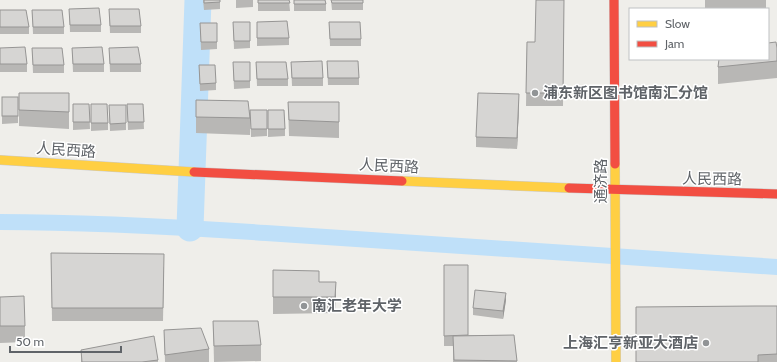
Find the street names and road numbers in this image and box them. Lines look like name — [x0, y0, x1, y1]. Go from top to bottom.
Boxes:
street label: 人民西路 — [35, 139, 97, 161]
street label: 人民西路 — [359, 155, 419, 177]
street label: 通济路 — [592, 158, 610, 204]
street label: 人民西路 — [682, 169, 742, 189]

